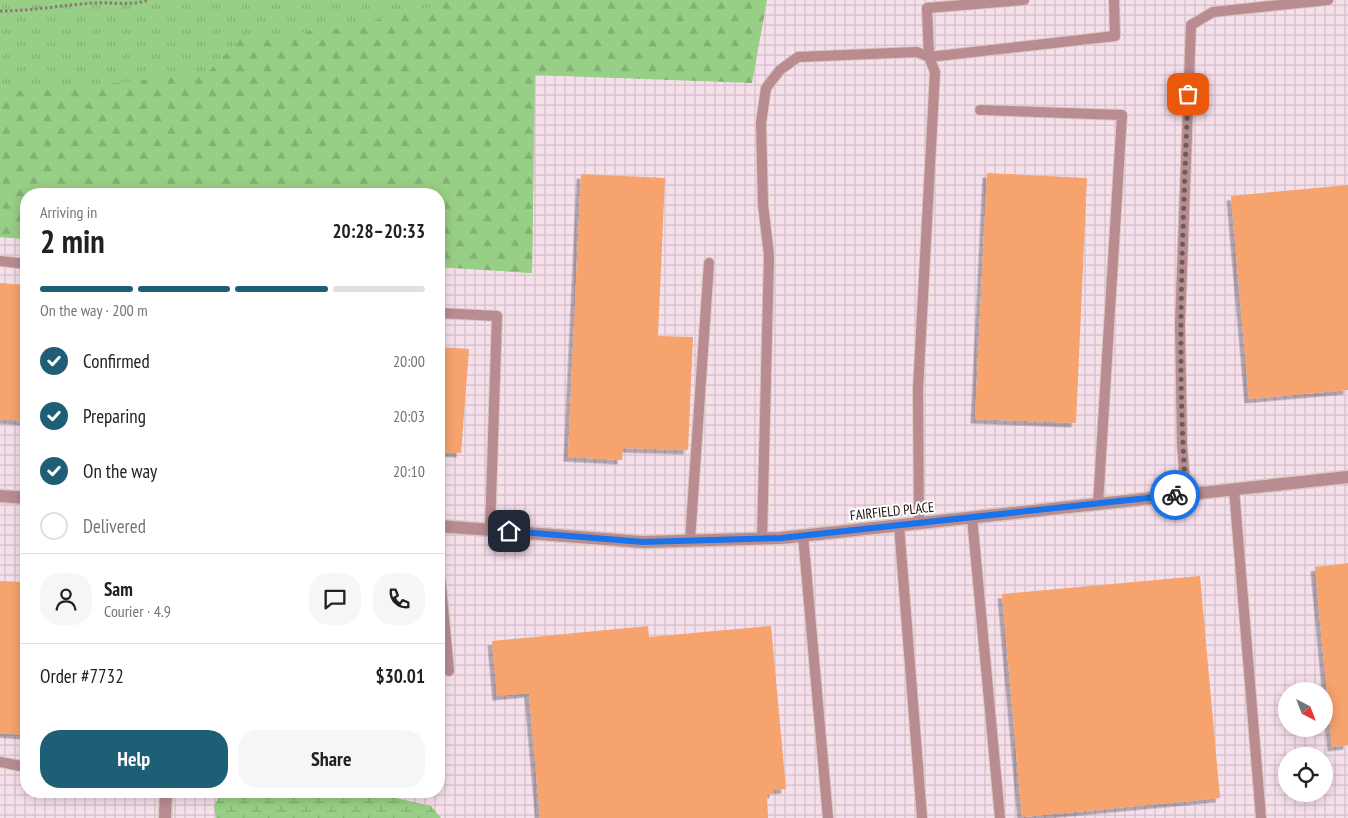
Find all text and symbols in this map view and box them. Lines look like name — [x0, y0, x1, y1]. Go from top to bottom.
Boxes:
pin — [1167, 73, 1209, 115]
icon: bag — [1174, 80, 1202, 108]
text: Arriving in — [40, 202, 97, 222]
text: 20:28–20:33 — [332, 219, 425, 243]
text: 2 min — [40, 220, 105, 262]
text: On the way · 200 m — [40, 300, 148, 320]
icon: check — [40, 347, 68, 375]
text: Confirmed — [83, 349, 150, 373]
text: 20:00 — [393, 351, 425, 371]
icon: check — [40, 402, 68, 430]
text: Preparing — [83, 404, 146, 428]
text: 20:03 — [393, 406, 425, 426]
icon: check — [40, 457, 68, 485]
text: On the way — [83, 459, 157, 483]
text: 20:10 — [393, 461, 425, 481]
courier — [1150, 470, 1200, 520]
icon: bike — [1161, 481, 1189, 509]
street label: FAIRFIELD PLACE — [849, 498, 935, 524]
pin — [488, 510, 530, 552]
text: Delivered — [83, 514, 146, 538]
icon: home — [495, 517, 523, 545]
button: person — [40, 573, 92, 625]
button: chat — [309, 573, 361, 625]
button: phone — [373, 573, 425, 625]
text: Sam — [104, 577, 133, 601]
text: Courier · 4.9 — [104, 601, 171, 621]
text: Order #7732 — [40, 664, 124, 688]
text: $30.01 — [376, 664, 425, 688]
north arrow — [1278, 682, 1332, 738]
map controls — [1278, 682, 1333, 802]
button: Help — [40, 730, 228, 788]
button: Share — [238, 730, 425, 788]
button: locate — [1278, 747, 1333, 802]

